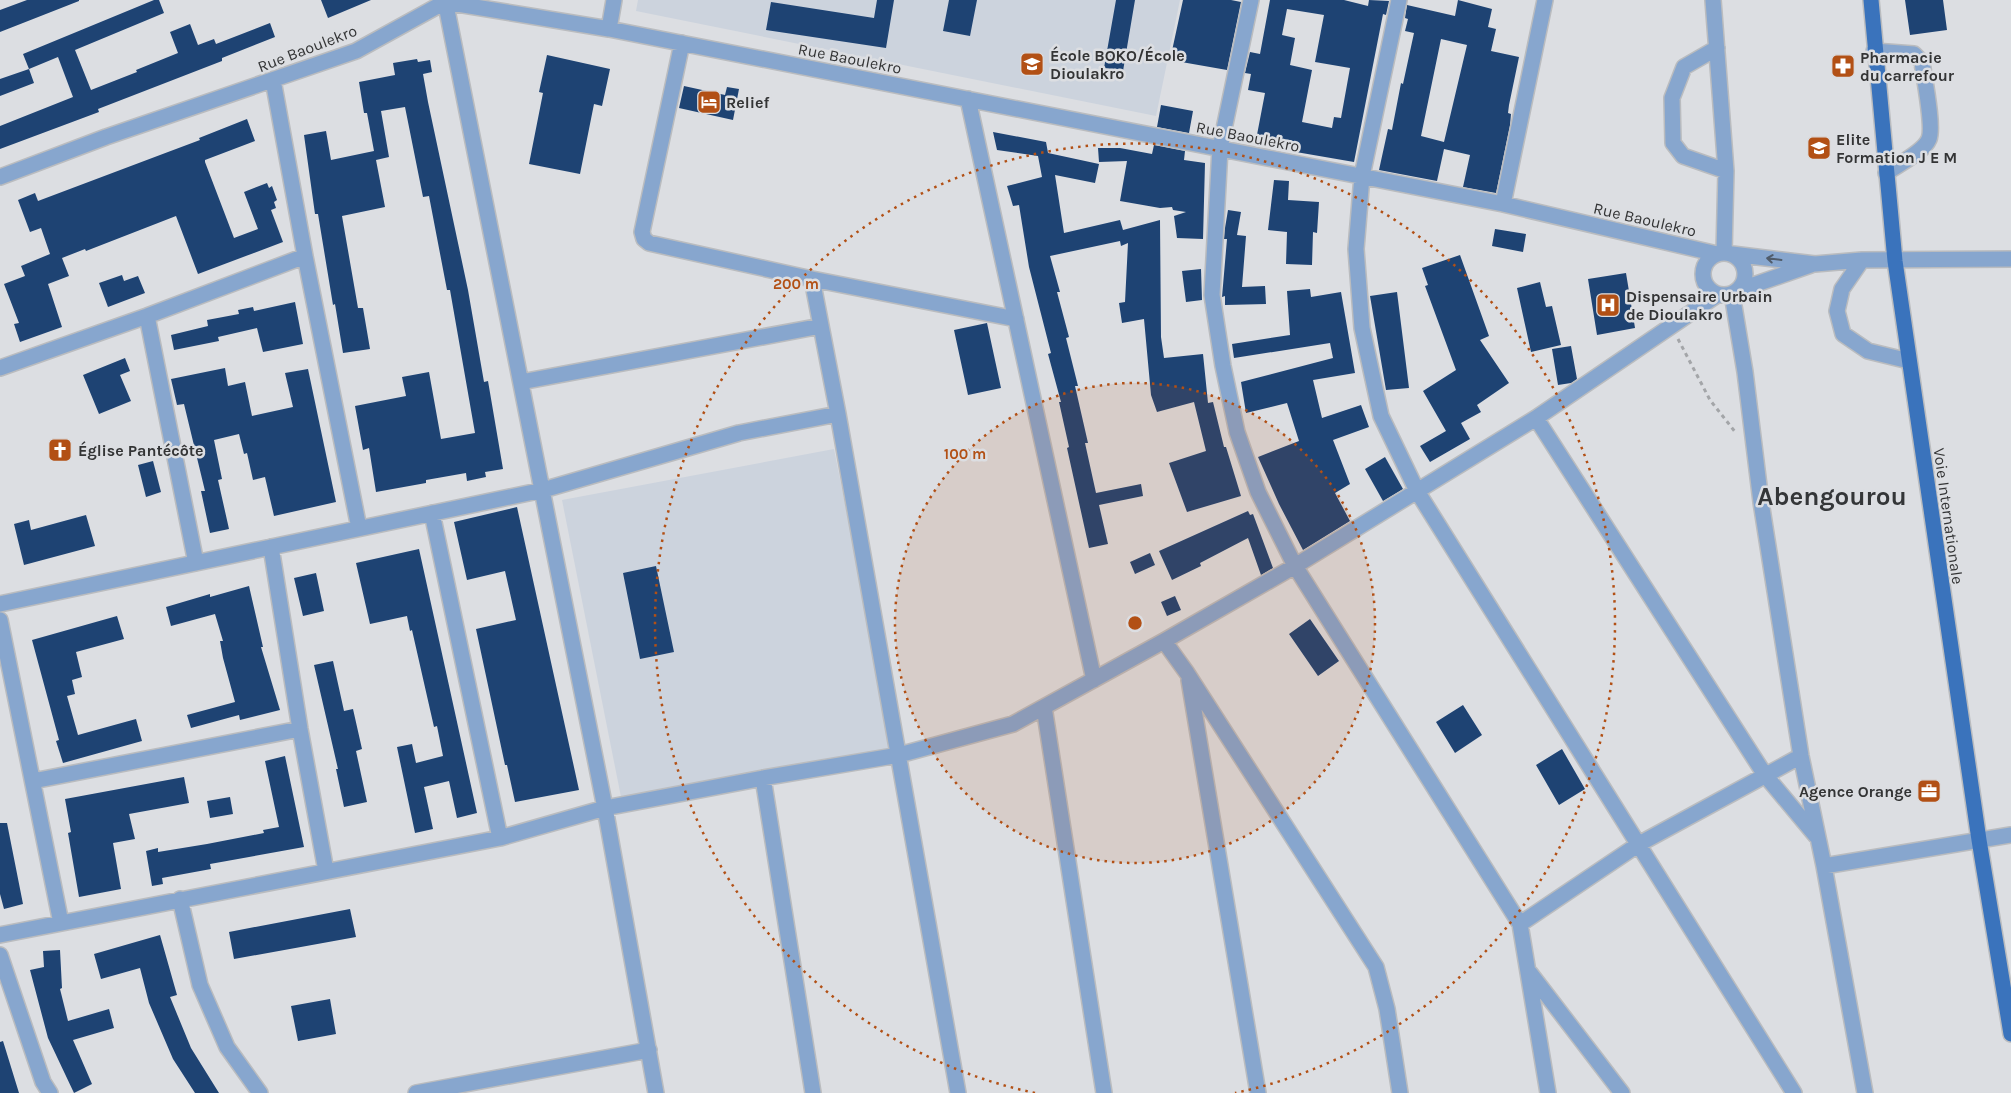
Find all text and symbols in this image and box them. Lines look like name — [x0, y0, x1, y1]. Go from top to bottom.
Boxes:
street label: Rue Baoulekro — [255, 21, 360, 76]
street label: Rue Baoulekro — [797, 39, 903, 78]
place label: École BOKO/École Dioulakro — [1050, 46, 1185, 83]
place label: Pharmacie du carrefour — [1860, 48, 1955, 85]
school or university icon: École BOKO/École Dioulakro — [1019, 51, 1045, 77]
pharmacy icon: Pharmacie du carrefour — [1830, 53, 1856, 79]
hotel icon: Relief — [696, 89, 722, 115]
place label: Relief — [726, 93, 769, 112]
street label: Rue Baoulekro — [1195, 117, 1301, 156]
place label: Elite Formation J E M — [1836, 130, 1957, 167]
school or university icon: Elite Formation J E M — [1806, 135, 1832, 161]
street label: Rue Baoulekro — [1592, 198, 1698, 241]
one-way arrow — [1766, 254, 1782, 264]
text: 200 m — [773, 275, 819, 293]
place label: Dispensaire Urbain de Dioulakro — [1626, 287, 1772, 324]
hospital icon: Dispensaire Urbain de Dioulakro — [1595, 292, 1621, 318]
church icon: Église Pantécôte — [47, 437, 73, 463]
place label: Église Pantécôte — [78, 441, 204, 460]
text: 100 m — [944, 445, 986, 463]
street label: Voie Internationale — [1930, 447, 1967, 585]
district label: Abengourou — [1757, 481, 1907, 512]
centre of rings — [1126, 614, 1144, 632]
office icon: Agence Orange — [1916, 778, 1942, 804]
place label: Agence Orange — [1799, 782, 1912, 801]

